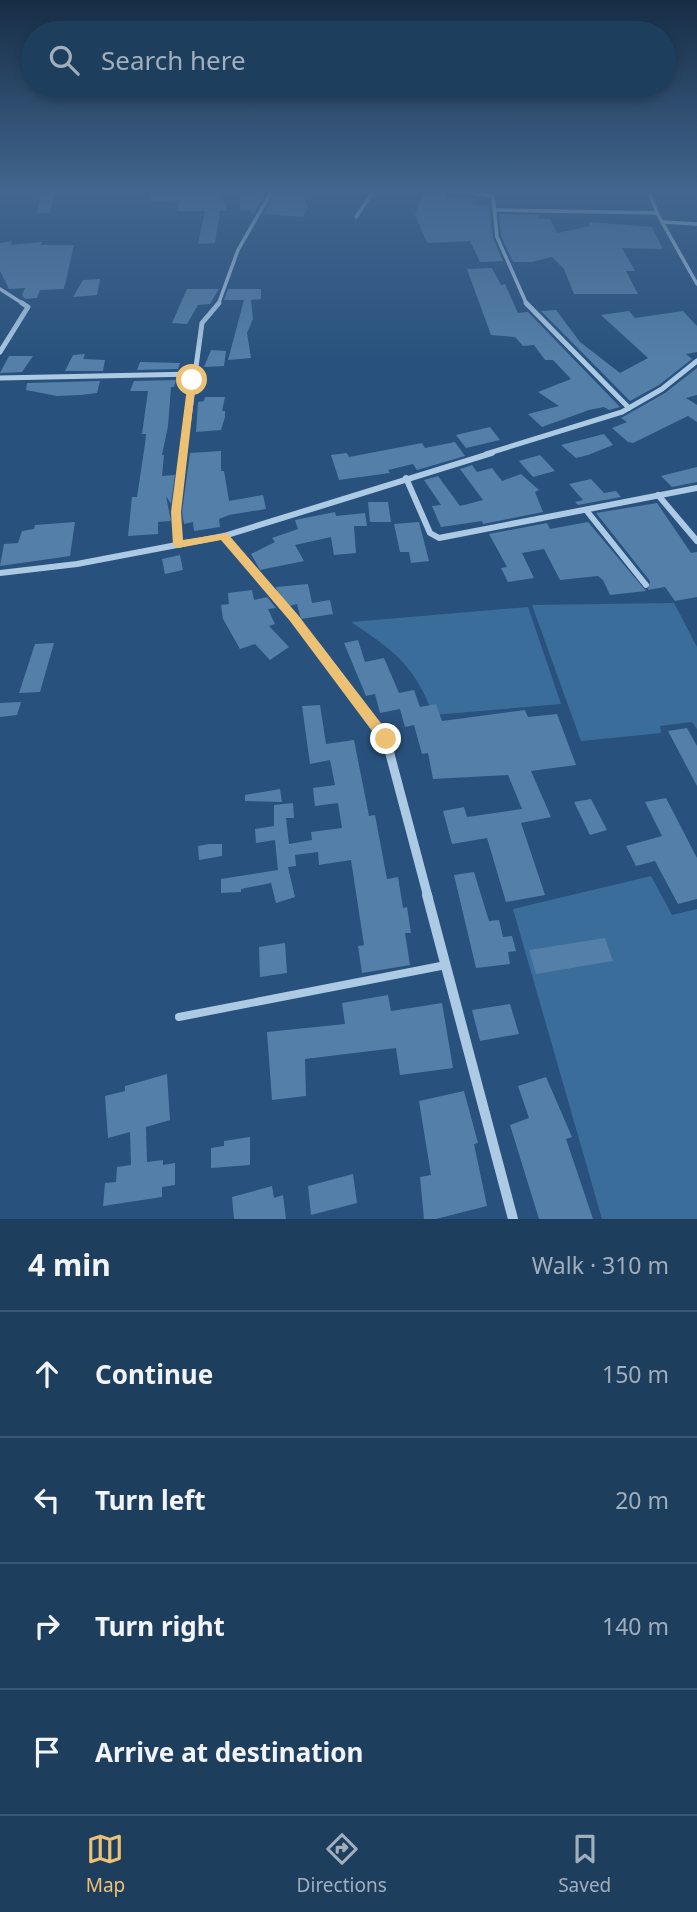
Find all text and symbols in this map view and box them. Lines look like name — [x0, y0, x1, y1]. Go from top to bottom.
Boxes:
search box — [21, 21, 676, 98]
icon: search — [45, 41, 83, 79]
text: Search here — [101, 42, 246, 78]
route start — [176, 364, 207, 395]
route end — [370, 723, 401, 754]
text: 4 min — [28, 1244, 111, 1285]
text: Walk · 310 m — [532, 1249, 669, 1281]
icon: ahead — [28, 1355, 66, 1393]
text: Continue — [95, 1356, 213, 1392]
text: 150 m — [602, 1358, 669, 1390]
icon: left — [28, 1481, 66, 1519]
text: Turn left — [95, 1482, 206, 1518]
text: 20 m — [615, 1484, 669, 1516]
icon: right — [28, 1607, 66, 1645]
text: Turn right — [95, 1608, 225, 1644]
text: 140 m — [602, 1610, 669, 1642]
icon: arrive — [28, 1733, 66, 1771]
text: Arrive at destination — [95, 1734, 364, 1770]
tab: Map — [86, 1830, 125, 1898]
tab: Directions — [297, 1830, 387, 1898]
tab: Saved — [558, 1830, 611, 1898]

